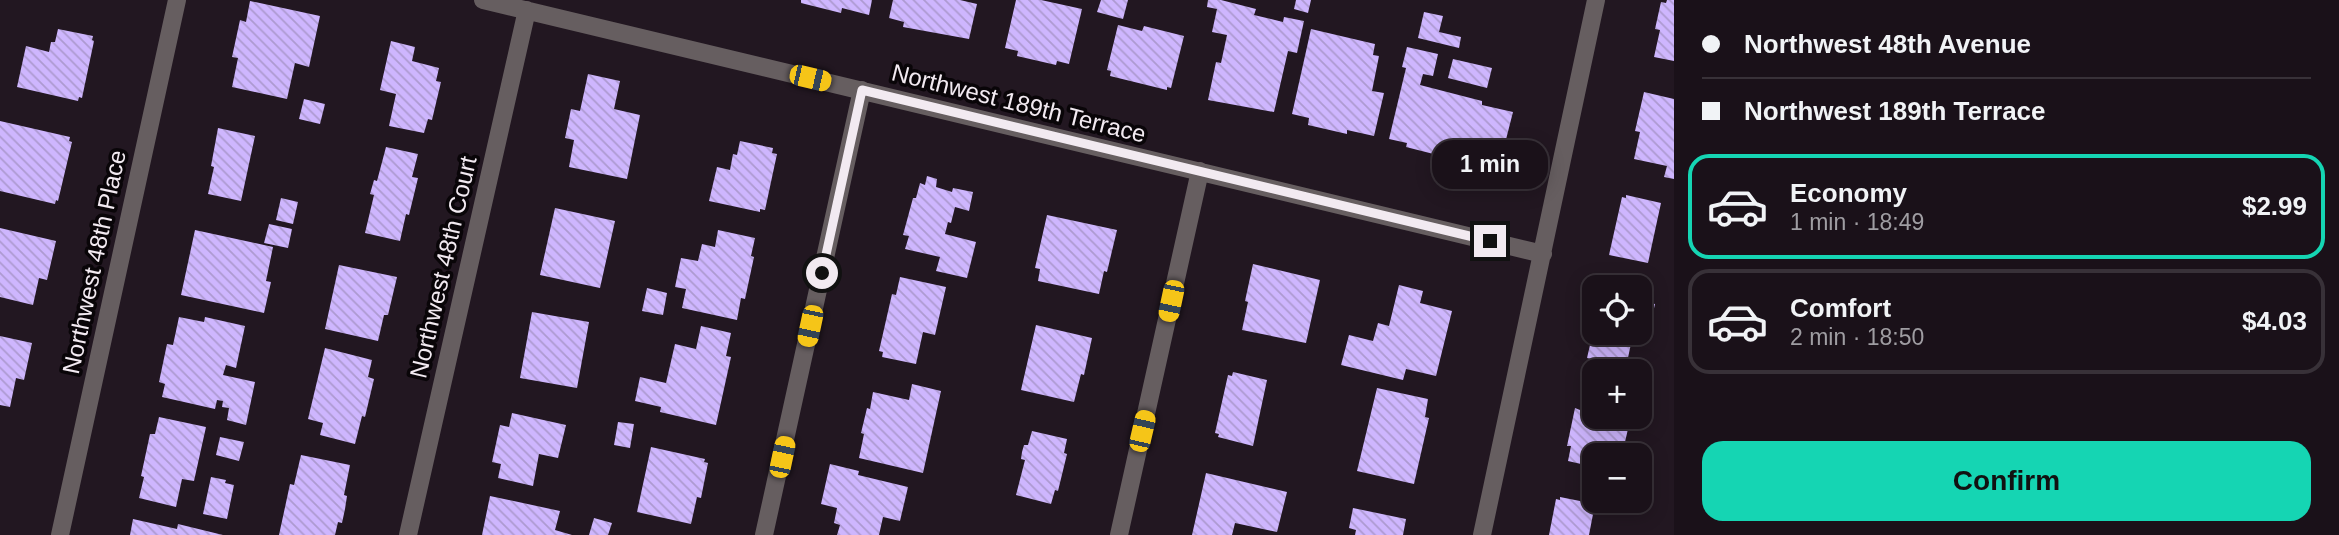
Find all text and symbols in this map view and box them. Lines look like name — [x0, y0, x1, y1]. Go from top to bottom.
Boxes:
text: Northwest 48th Avenue — [1744, 29, 2031, 59]
street label: Northwest 189th Terrace — [889, 58, 1149, 148]
car — [788, 63, 833, 93]
text: Northwest 189th Terrace — [1744, 96, 2046, 126]
callout: 1 min — [1432, 140, 1548, 188]
street label: Northwest 48th Place — [57, 148, 131, 376]
text: 1 min — [1460, 151, 1520, 177]
street label: Northwest 48th Court — [404, 153, 482, 381]
icon: car — [1706, 175, 1769, 238]
text: Economy — [1790, 178, 1907, 208]
text: $2.99 — [2242, 191, 2307, 221]
text: 1 min · 18:49 — [1790, 209, 1924, 235]
route end — [1474, 225, 1506, 257]
route start — [806, 257, 838, 289]
map controls — [1582, 275, 1652, 513]
button: locate — [1582, 275, 1652, 345]
car — [1157, 278, 1186, 324]
icon: car — [1706, 290, 1769, 353]
text: Comfort — [1790, 293, 1891, 323]
car — [796, 303, 825, 349]
text: $4.03 — [2242, 306, 2307, 336]
text: 2 min · 18:50 — [1790, 324, 1924, 350]
button: + — [1582, 359, 1652, 429]
car — [1128, 408, 1157, 454]
car — [768, 434, 797, 480]
button: Confirm — [1702, 441, 2311, 521]
button: − — [1582, 443, 1652, 513]

